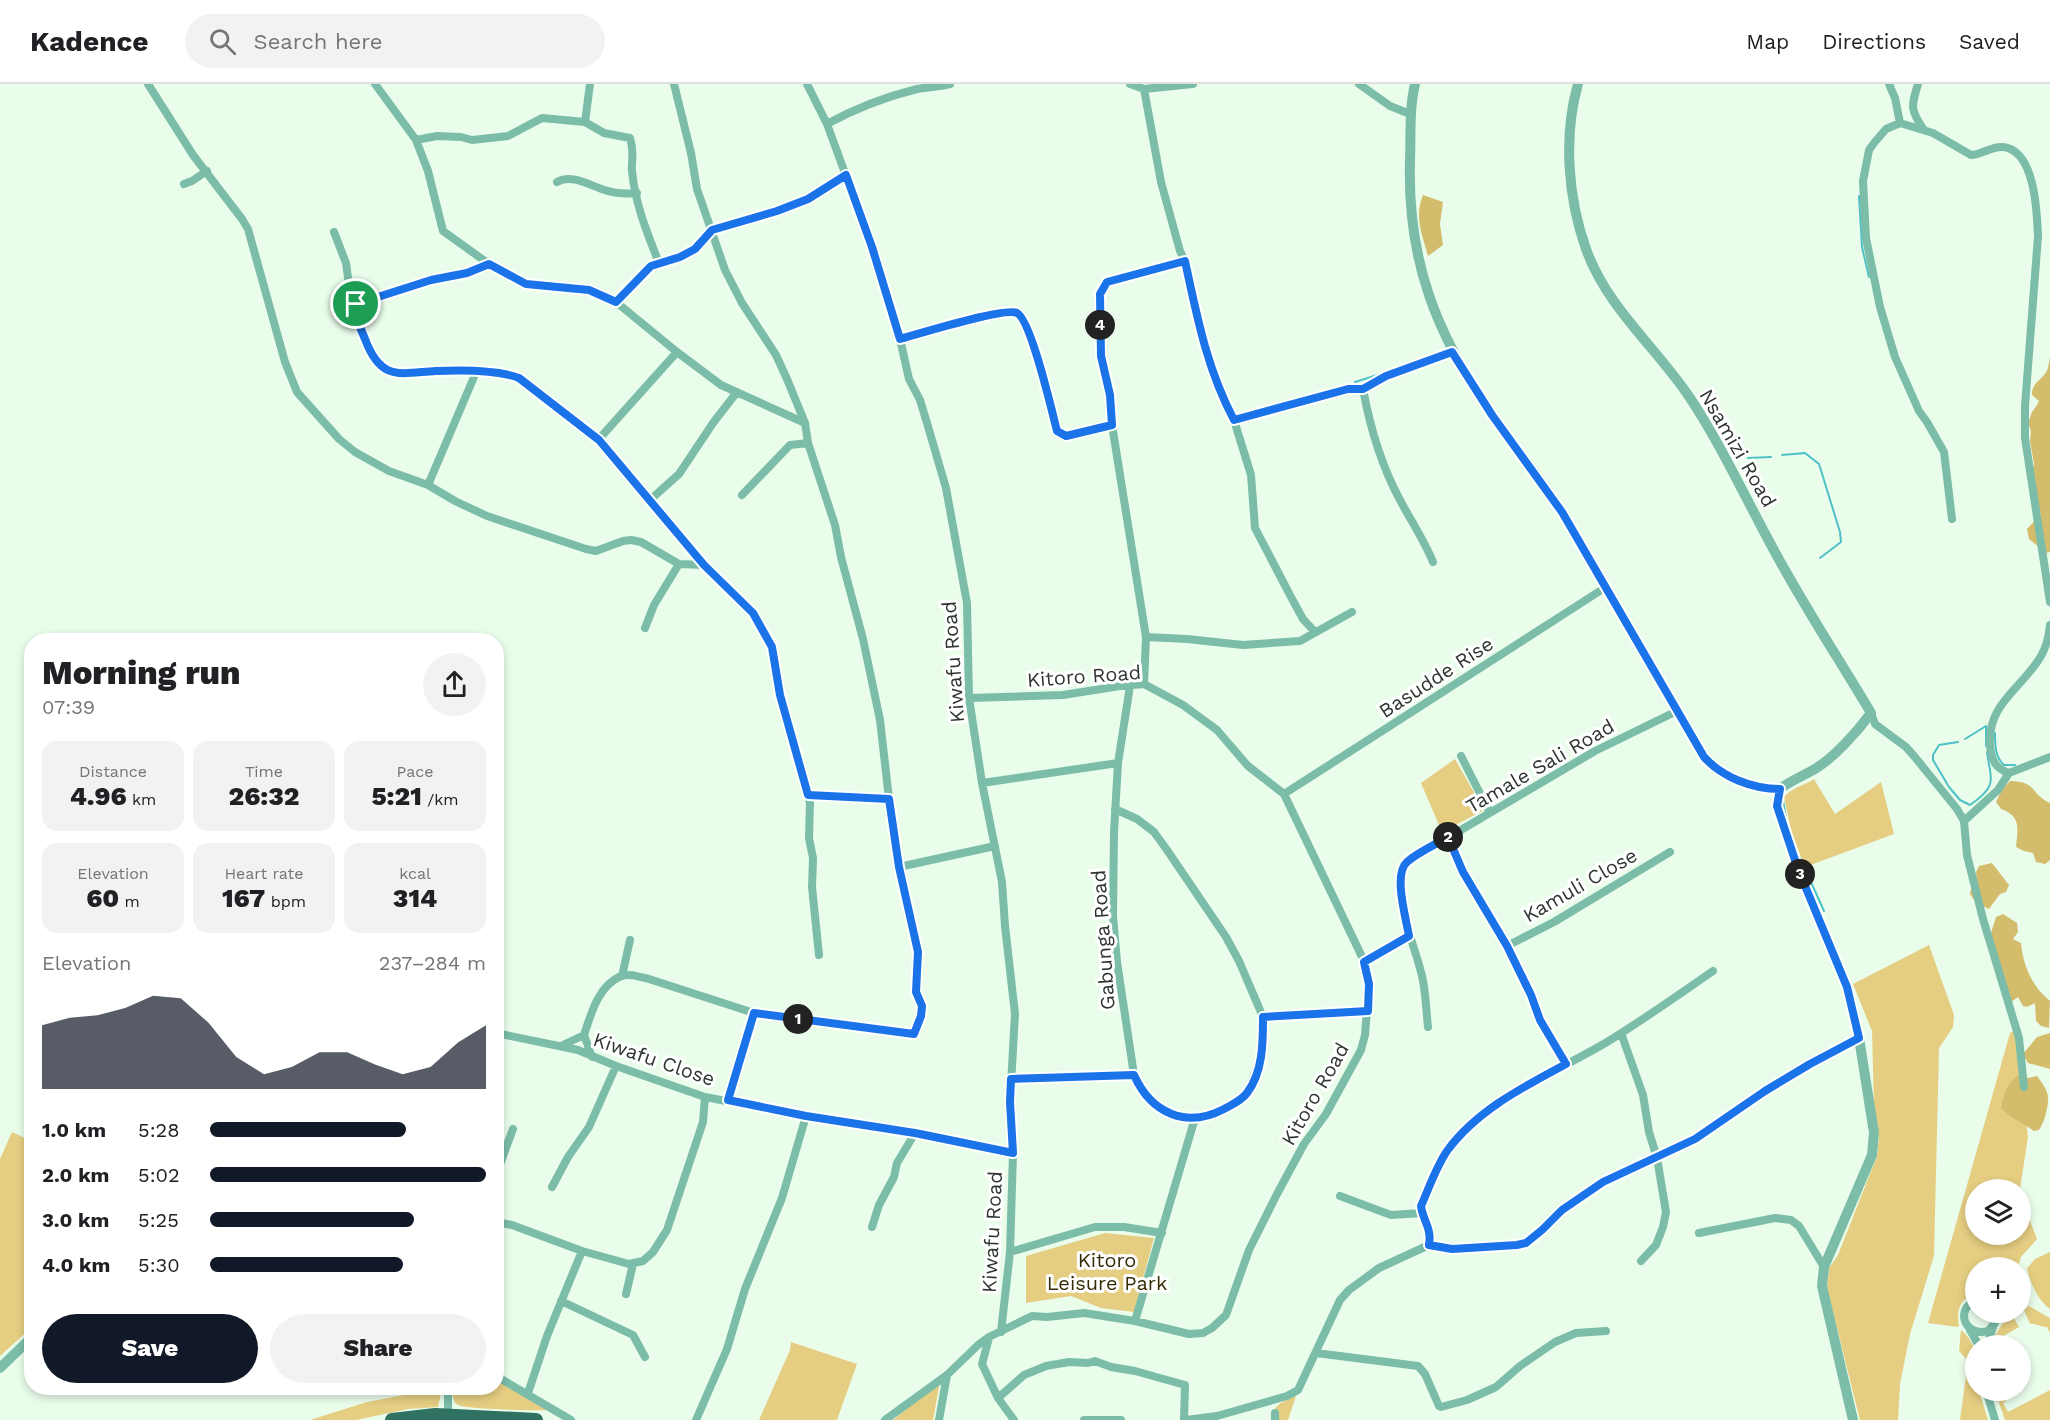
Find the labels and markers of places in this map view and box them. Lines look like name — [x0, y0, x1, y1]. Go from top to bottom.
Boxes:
pin — [330, 278, 381, 329]
pin: 4 — [1085, 310, 1115, 340]
pin: 2 — [1433, 822, 1463, 852]
pin: 3 — [1785, 859, 1815, 889]
pin: 1 — [783, 1004, 813, 1034]

